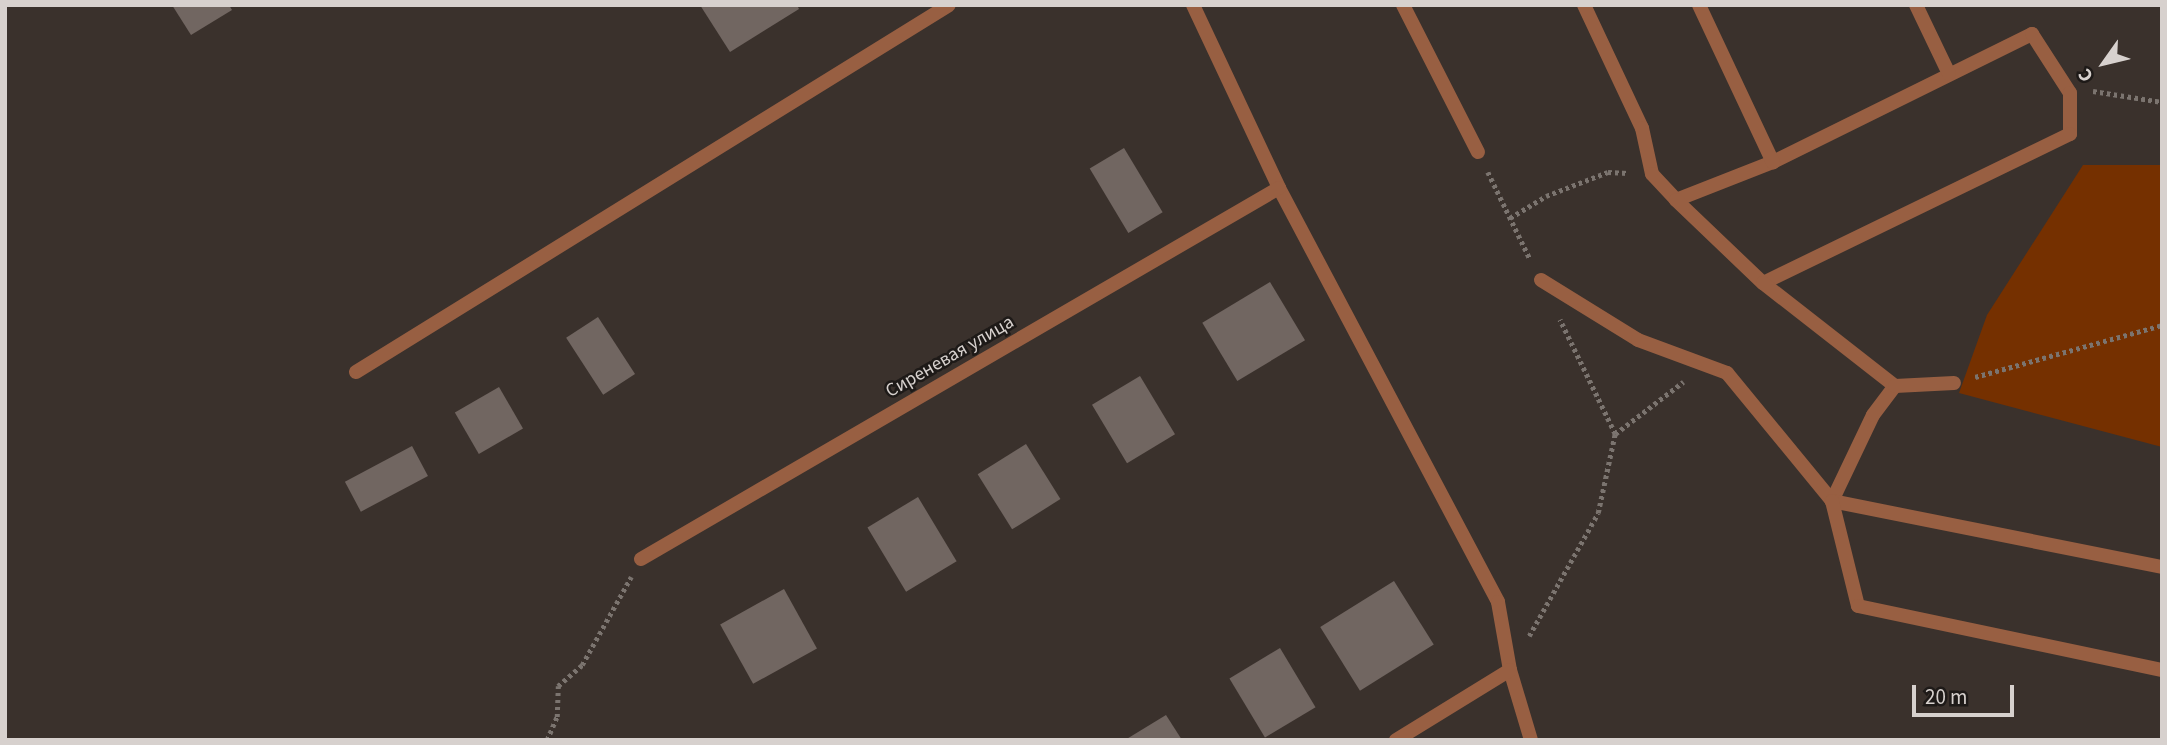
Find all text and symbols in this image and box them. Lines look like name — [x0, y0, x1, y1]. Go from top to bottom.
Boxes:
north arrow — [2069, 28, 2139, 98]
text: С — [2072, 63, 2100, 87]
street label: Сиреневая улица — [882, 311, 1018, 403]
scale bar — [1915, 672, 2016, 716]
text: 20 m — [1925, 682, 1967, 712]

